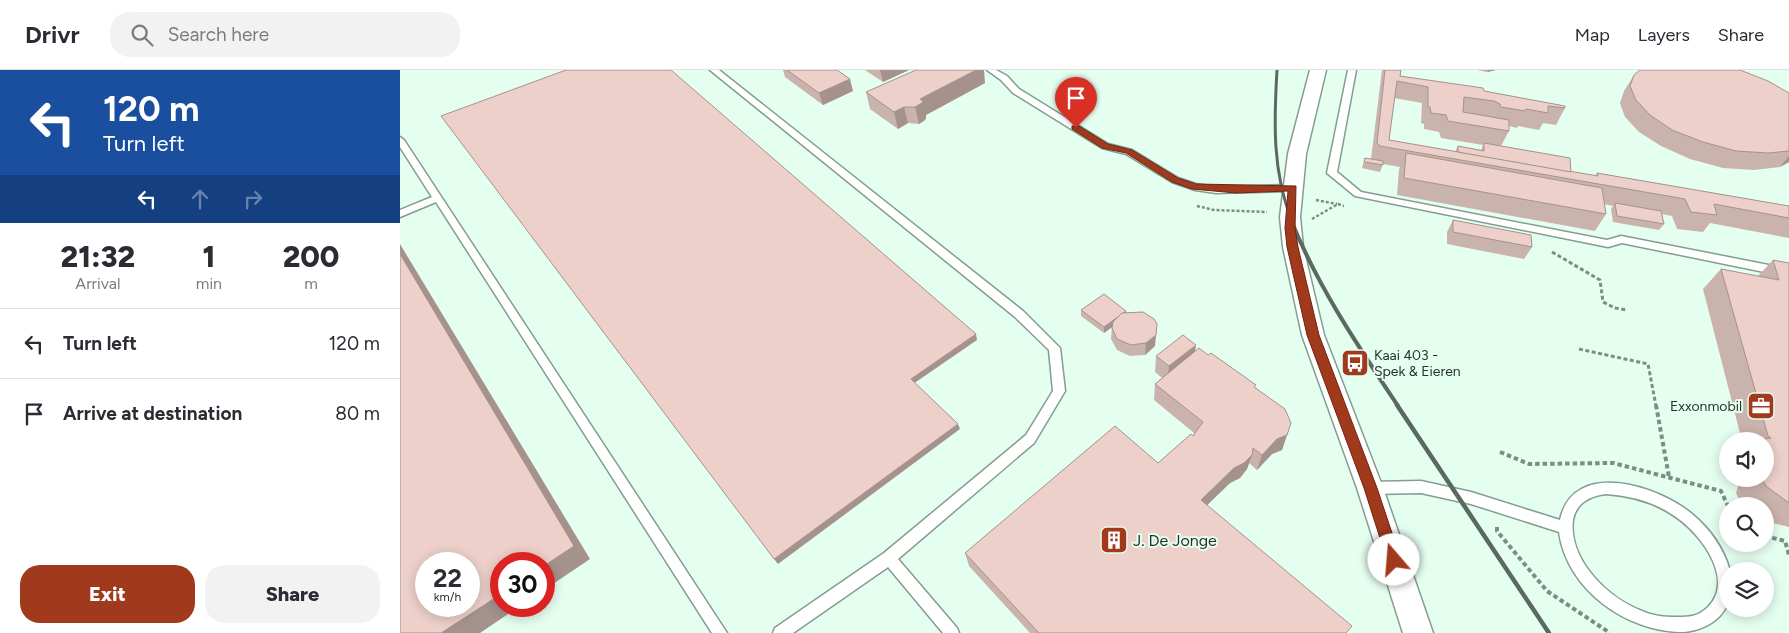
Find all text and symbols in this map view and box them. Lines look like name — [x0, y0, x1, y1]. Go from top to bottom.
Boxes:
search box — [110, 12, 460, 57]
text: Drivr — [25, 20, 80, 49]
icon: search — [128, 21, 156, 49]
text: Search here — [168, 23, 269, 46]
text: Map — [1575, 24, 1610, 46]
text: Layers — [1638, 24, 1690, 46]
text: Share — [1718, 24, 1764, 46]
pin — [1055, 77, 1097, 128]
icon: arrive — [1062, 84, 1090, 112]
text: 120 m — [103, 88, 200, 130]
icon: left — [20, 90, 85, 155]
text: Turn left — [103, 130, 185, 157]
icon: left — [133, 185, 161, 213]
icon: ahead — [186, 185, 214, 213]
icon: right — [239, 185, 267, 213]
text: 21:32 — [61, 238, 135, 275]
text: 1 — [203, 238, 215, 275]
text: 200 — [283, 238, 339, 275]
text: Arrival — [75, 274, 120, 293]
text: min — [196, 274, 222, 293]
text: m — [304, 274, 318, 293]
icon: left — [20, 330, 48, 358]
text: Turn left — [63, 332, 137, 355]
text: 120 m — [328, 332, 380, 355]
place label: Kaai 403 - Spek & Eieren — [1374, 347, 1461, 380]
bus stop icon: Kaai 403 - Spek & Eieren — [1340, 348, 1370, 378]
office icon: Exxonmobil — [1746, 391, 1776, 421]
place label: Exxonmobil — [1670, 398, 1742, 415]
icon: arrive — [20, 400, 48, 428]
text: Arrive at destination — [63, 402, 242, 425]
text: 80 m — [335, 402, 380, 425]
map controls — [1719, 432, 1774, 617]
button: sound — [1719, 432, 1774, 487]
button: search — [1719, 497, 1774, 552]
building icon: J. De Jonge — [1099, 525, 1129, 555]
place label: J. De Jonge — [1133, 531, 1217, 550]
position arrow — [1367, 533, 1419, 585]
speed limit sign: 30 — [490, 552, 555, 617]
button: layers — [1719, 562, 1774, 617]
text: 22 — [433, 563, 462, 593]
button: Exit — [20, 565, 195, 623]
button: Share — [205, 565, 380, 623]
text: km/h — [434, 590, 461, 604]

